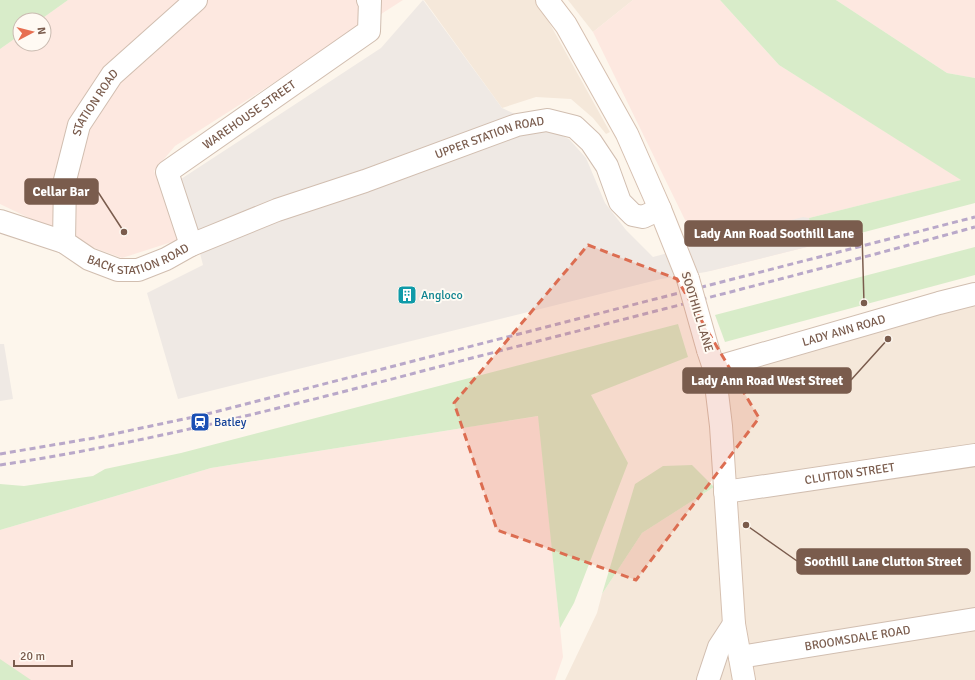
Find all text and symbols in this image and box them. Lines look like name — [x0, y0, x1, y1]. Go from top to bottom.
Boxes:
north arrow — [12, 12, 52, 52]
text: N — [35, 26, 48, 35]
street label: STATION ROAD — [69, 66, 121, 137]
street label: WAREHOUSE STREET — [200, 77, 299, 152]
street label: UPPER STATION ROAD — [433, 113, 545, 162]
callout: Cellar Bar — [25, 179, 98, 204]
text: Cellar Bar — [33, 184, 90, 200]
callout: Lady Ann Road Soothill Lane — [685, 221, 862, 246]
text: Lady Ann Road Soothill Lane — [694, 226, 855, 242]
street label: BACK STATION ROAD — [85, 240, 192, 278]
street label: SOOTHILL LANE — [678, 270, 716, 354]
building icon: Angloco — [396, 284, 418, 306]
place label: Angloco — [421, 288, 463, 303]
street label: LADY ANN ROAD — [800, 311, 887, 350]
callout: Lady Ann Road West Street — [683, 368, 851, 393]
text: Lady Ann Road West Street — [691, 373, 843, 389]
station icon: Batley — [189, 411, 211, 433]
place label: Batley — [214, 415, 247, 430]
street label: CLUTTON STREET — [804, 459, 896, 488]
callout: Soothill Lane Clutton Street — [797, 549, 970, 574]
text: Soothill Lane Clutton Street — [804, 554, 962, 570]
street label: BROOMSDALE ROAD — [803, 622, 912, 654]
scale bar — [14, 642, 72, 668]
text: 20 m — [20, 649, 45, 664]

